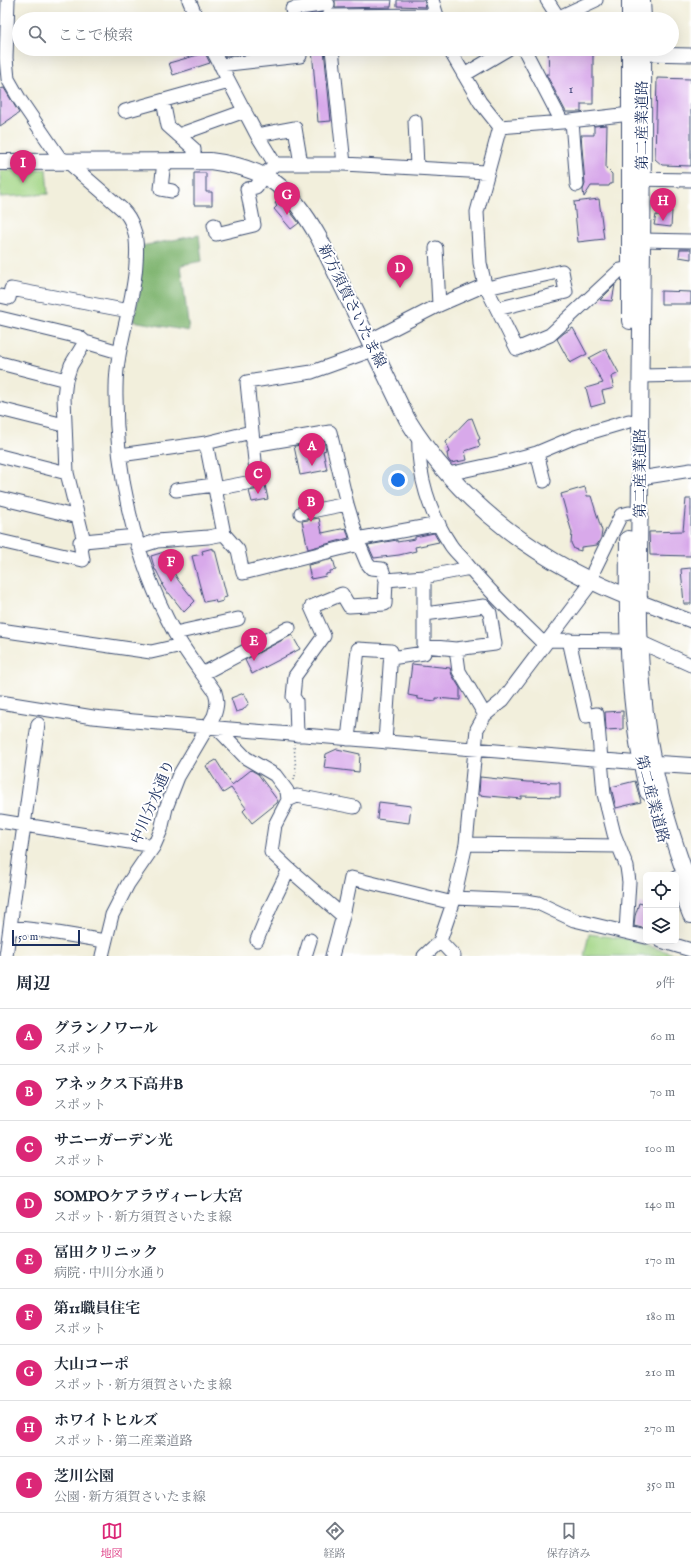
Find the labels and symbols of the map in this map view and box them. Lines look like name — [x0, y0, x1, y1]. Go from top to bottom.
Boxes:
street label: 第二産業道路 — [633, 80, 652, 170]
house number: 1 — [569, 81, 574, 98]
pin: I — [10, 150, 36, 183]
pin: G — [274, 182, 300, 215]
pin: H — [650, 188, 676, 221]
street label: 新方須賀さいたま線 — [314, 241, 390, 371]
pin: D — [387, 255, 413, 288]
street label: 第二産業道路 — [631, 428, 650, 518]
pin: A — [299, 433, 325, 466]
pin: C — [245, 461, 271, 494]
your location — [388, 470, 408, 490]
pin: B — [298, 489, 324, 522]
pin: F — [158, 549, 184, 582]
pin: E — [241, 628, 267, 661]
street label: 第二産業道路 — [631, 753, 673, 845]
street label: 中川分水通り — [127, 757, 179, 847]
scale bar — [12, 928, 80, 947]

